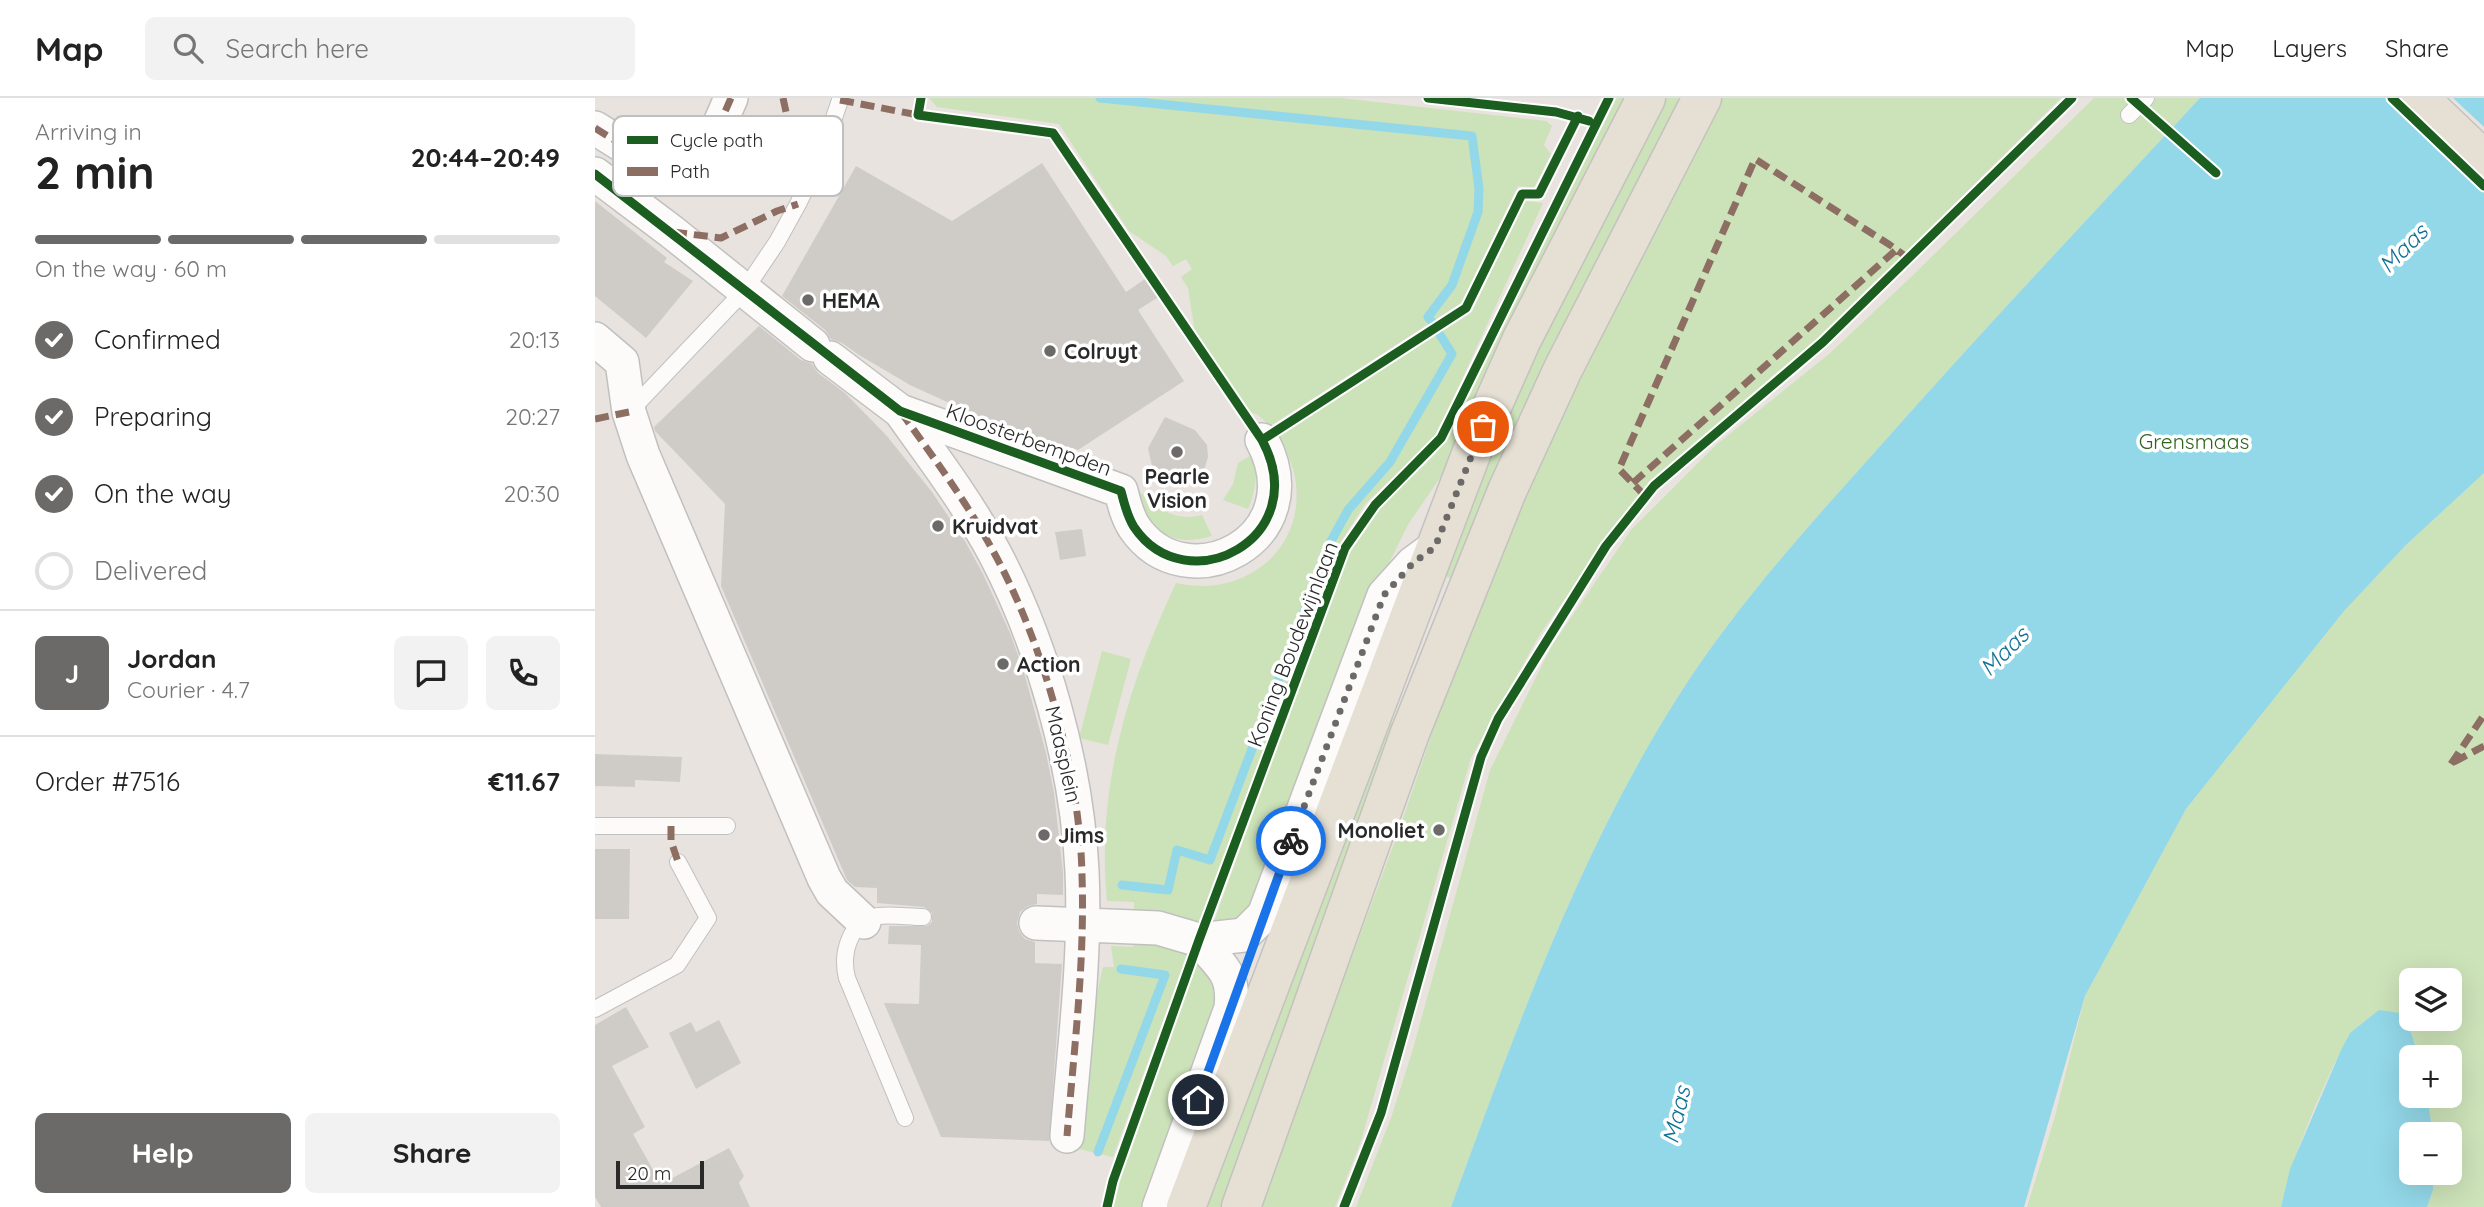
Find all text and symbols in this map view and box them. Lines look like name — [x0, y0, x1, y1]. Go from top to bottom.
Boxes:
search box — [145, 17, 635, 80]
text: Map — [35, 28, 103, 69]
icon: search — [169, 29, 207, 67]
text: Search here — [225, 32, 369, 65]
text: Map — [2185, 33, 2234, 63]
text: Layers — [2272, 33, 2347, 63]
text: Share — [2385, 33, 2449, 63]
legend — [613, 116, 843, 196]
text: Arriving in — [35, 117, 142, 146]
text: Cycle path — [670, 128, 763, 152]
text: 20:44–20:49 — [411, 141, 560, 174]
text: 2 min — [35, 143, 155, 201]
text: Path — [670, 159, 710, 183]
water label: Maas — [2372, 216, 2435, 279]
text: On the way · 60 m — [35, 254, 227, 283]
place label: HEMA — [822, 287, 880, 313]
marker: HEMA — [800, 292, 816, 308]
icon: check — [35, 321, 73, 359]
text: Confirmed — [94, 323, 221, 356]
text: 20:13 — [509, 325, 560, 354]
place label: Colruyt — [1064, 338, 1138, 364]
marker: Colruyt — [1042, 343, 1058, 359]
street label: Kloosterbempden — [943, 397, 1115, 481]
pin — [1453, 397, 1513, 457]
icon: check — [35, 398, 73, 436]
text: Preparing — [94, 400, 212, 433]
text: 20:27 — [505, 402, 560, 431]
icon: bag — [1464, 408, 1502, 446]
park label: Grensmaas — [2139, 428, 2249, 454]
marker: Pearle Vision — [1169, 444, 1185, 460]
place label: Pearle Vision — [1144, 463, 1210, 513]
icon: check — [35, 475, 73, 513]
text: On the way — [94, 477, 232, 510]
text: 20:30 — [504, 479, 560, 508]
place label: Kruidvat — [952, 513, 1039, 539]
marker: Kruidvat — [930, 518, 946, 534]
street label: Koning Boudewijnlaan — [1241, 538, 1343, 750]
text: Delivered — [94, 554, 207, 587]
water label: Maas — [1973, 619, 2036, 682]
button: chat — [394, 636, 468, 710]
button: phone — [486, 636, 560, 710]
text: Jordan — [127, 642, 216, 675]
place label: Action — [1017, 651, 1081, 677]
marker: Action — [995, 656, 1011, 672]
text: J — [65, 657, 79, 690]
text: Courier · 4.7 — [127, 675, 250, 704]
street label: Maasplein — [1040, 703, 1088, 805]
text: Order #7516 — [35, 765, 180, 798]
text: €11.67 — [488, 765, 560, 798]
courier — [1256, 806, 1326, 876]
place label: Monoliet — [1337, 817, 1425, 843]
place label: Jims — [1058, 822, 1104, 848]
icon: bike — [1272, 822, 1310, 860]
marker: Monoliet — [1431, 822, 1447, 838]
marker: Jims — [1036, 827, 1052, 843]
map controls — [2399, 968, 2462, 1185]
button: layers — [2399, 968, 2462, 1031]
button: + — [2399, 1045, 2462, 1108]
pin — [1168, 1070, 1228, 1130]
icon: home — [1179, 1081, 1217, 1119]
water label: Maas — [1655, 1081, 1697, 1146]
button: Help — [35, 1113, 291, 1193]
button: Share — [305, 1113, 560, 1193]
button: − — [2399, 1122, 2462, 1185]
scale bar — [616, 1158, 703, 1190]
text: 20 m — [627, 1161, 671, 1185]

